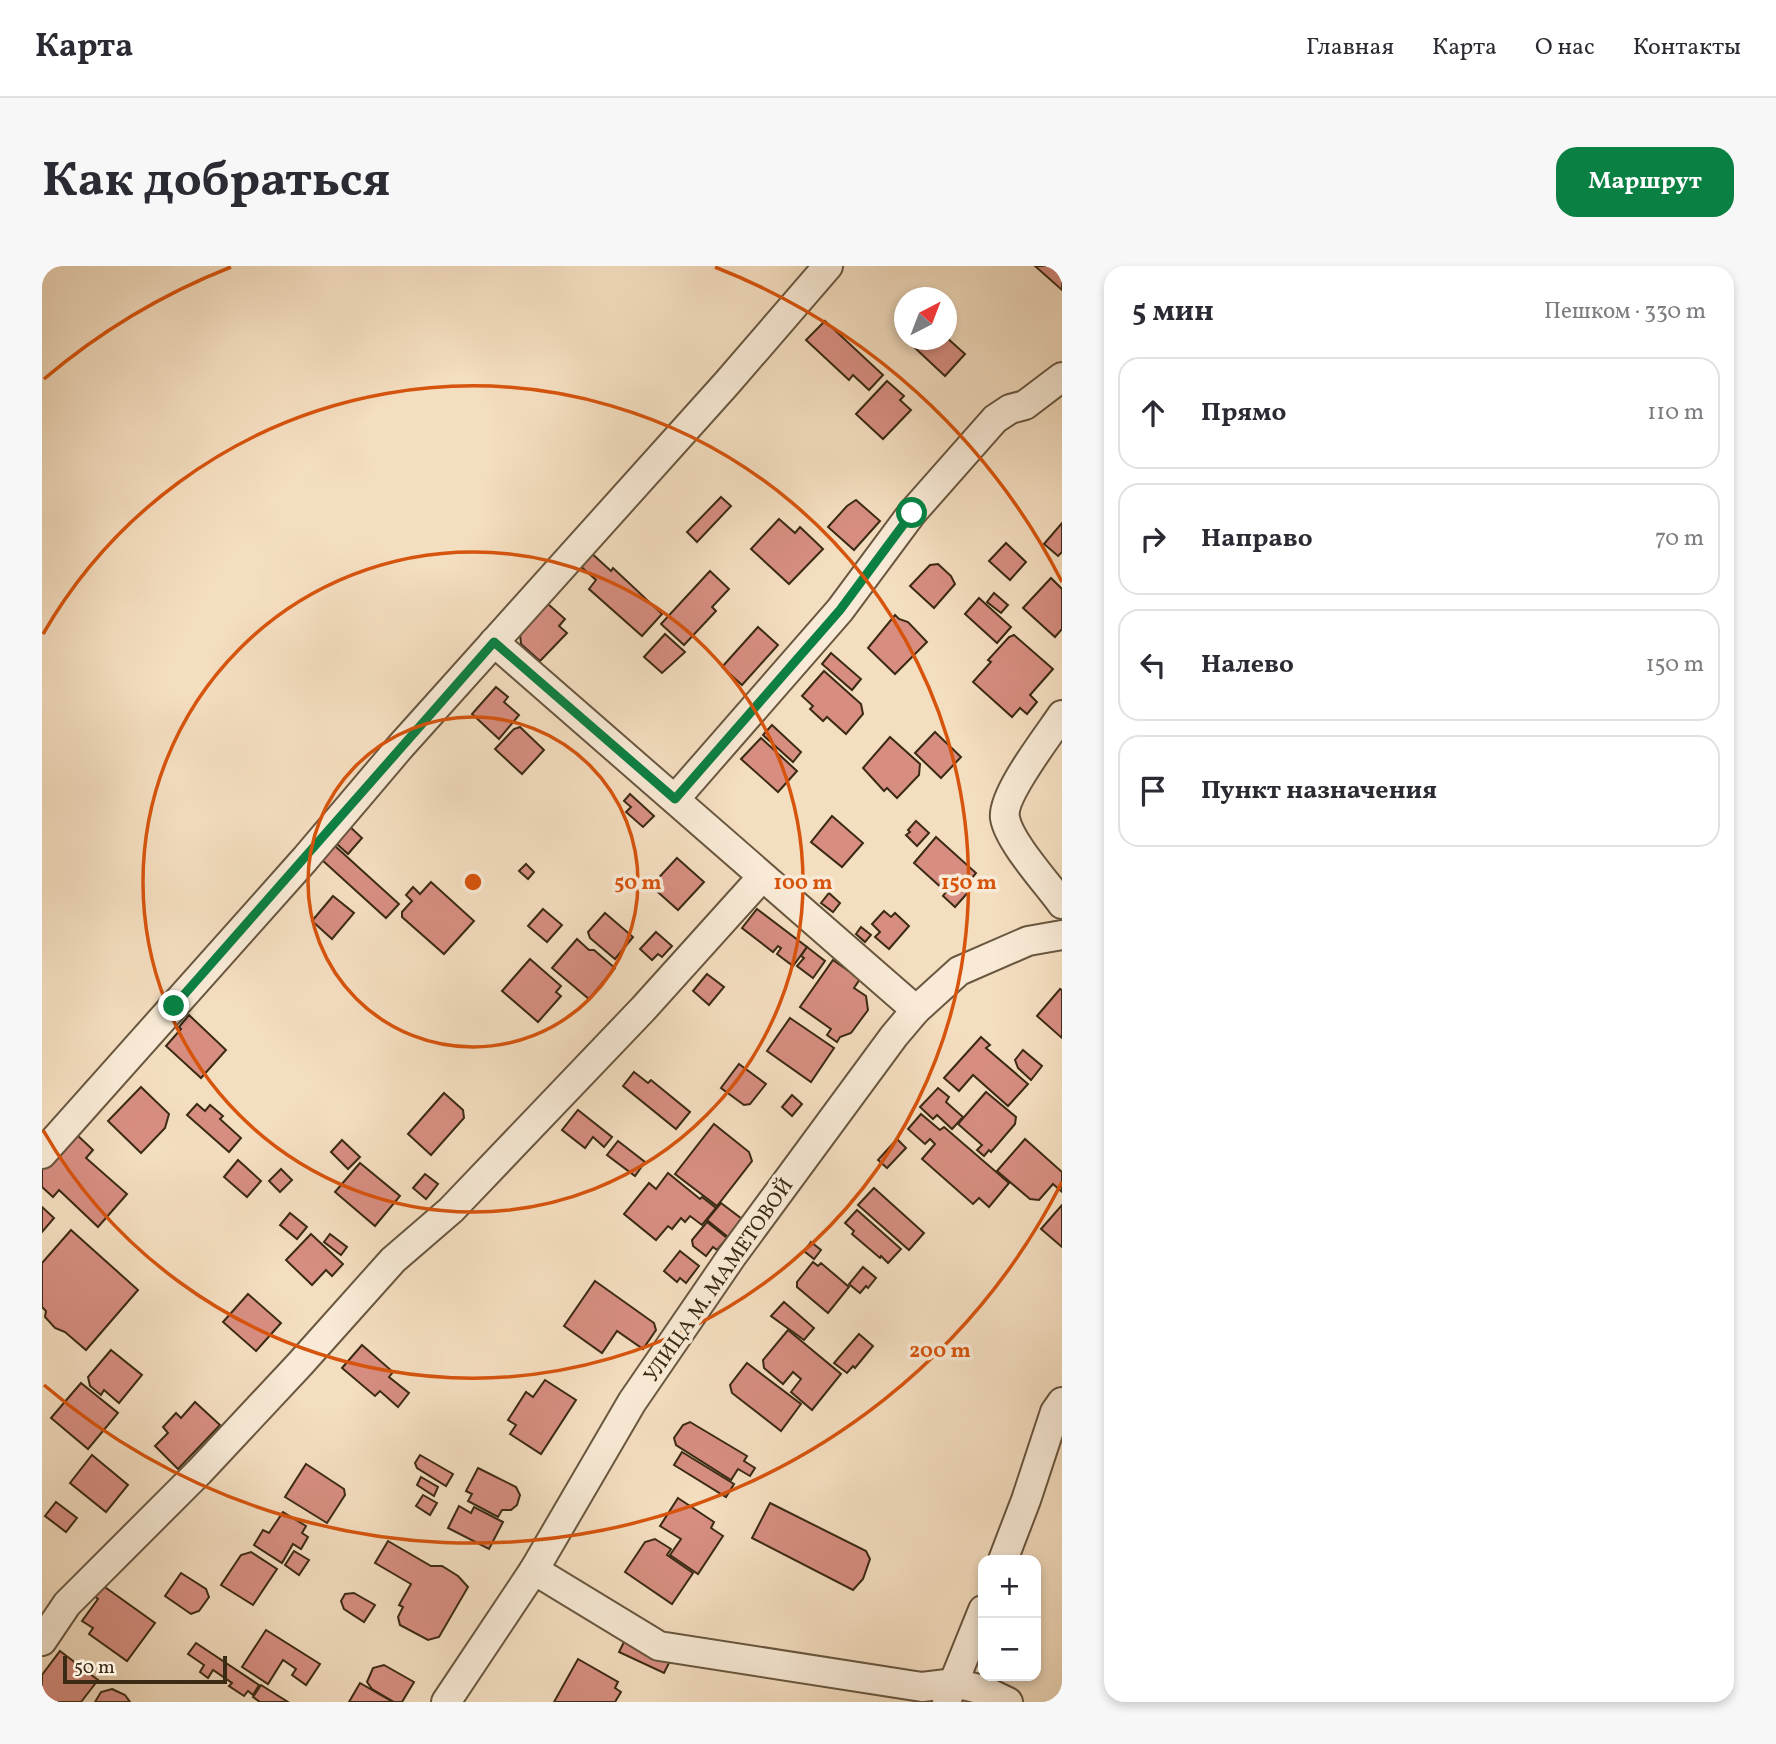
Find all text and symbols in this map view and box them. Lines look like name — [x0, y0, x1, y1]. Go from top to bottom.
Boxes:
text: Карта — [35, 25, 133, 71]
text: Главная — [1306, 31, 1394, 65]
text: Карта — [1432, 31, 1497, 65]
text: О нас — [1535, 31, 1595, 65]
text: Контакты — [1633, 31, 1741, 65]
button: Маршрут — [1556, 147, 1734, 217]
text: Как добраться — [42, 148, 390, 217]
north arrow — [894, 287, 957, 350]
text: 5 мин — [1132, 291, 1214, 333]
text: Пешком · 330 m — [1544, 296, 1706, 328]
icon: ahead — [1134, 394, 1172, 432]
text: Прямо — [1201, 395, 1286, 431]
text: 110 m — [1647, 397, 1704, 429]
route start — [896, 497, 927, 528]
icon: right — [1134, 520, 1172, 558]
text: Направо — [1201, 521, 1313, 557]
text: 70 m — [1655, 523, 1704, 555]
icon: left — [1134, 646, 1172, 684]
text: Налево — [1201, 647, 1294, 683]
text: 150 m — [1646, 649, 1704, 681]
icon: arrive — [1134, 772, 1172, 810]
text: Пункт назначения — [1201, 773, 1437, 809]
text: 50 m — [614, 869, 662, 898]
text: 100 m — [773, 869, 833, 898]
text: 150 m — [941, 869, 997, 898]
centre of rings — [461, 870, 485, 894]
route end — [158, 990, 189, 1021]
street label: УЛИЦА М. МАМЕТОВОЙ — [638, 1173, 801, 1389]
text: 200 m — [909, 1337, 971, 1366]
map controls — [978, 1555, 1041, 1681]
button: + — [978, 1555, 1041, 1618]
button: − — [978, 1618, 1041, 1681]
scale bar — [63, 1653, 228, 1685]
text: 50 m — [74, 1655, 115, 1681]

